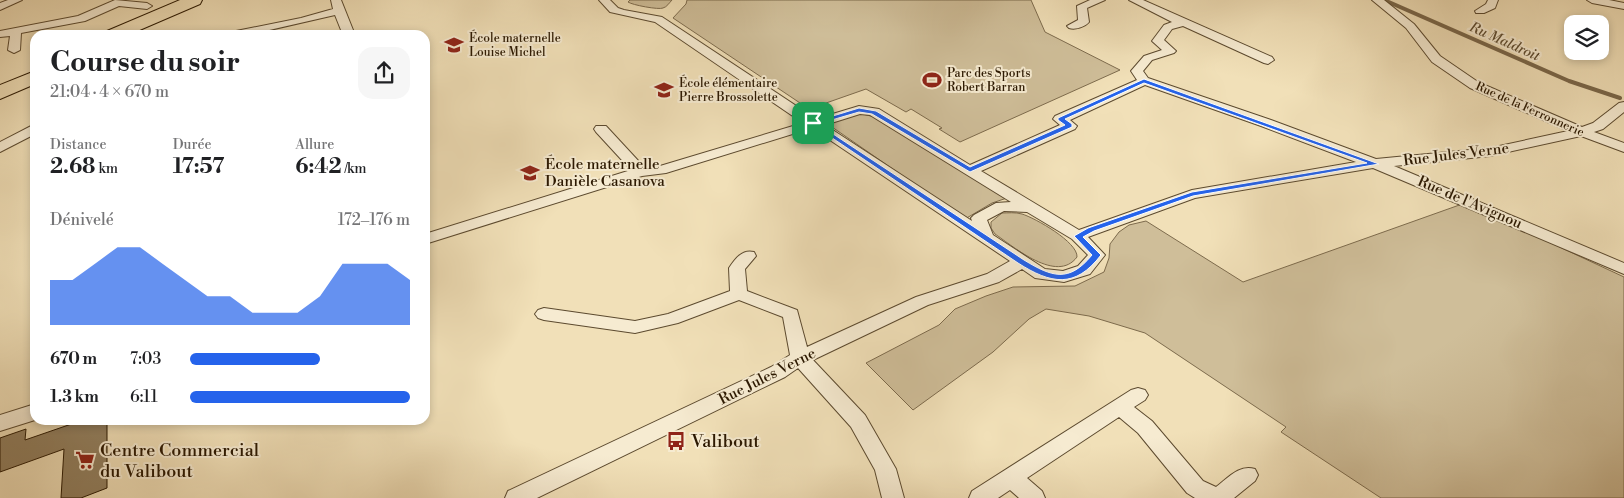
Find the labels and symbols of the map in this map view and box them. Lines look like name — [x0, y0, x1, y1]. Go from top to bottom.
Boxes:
water label: Ru Maldroit — [1466, 18, 1543, 66]
place label: École maternelle Louise Michel — [469, 29, 561, 60]
school or university icon: École maternelle Louise Michel — [443, 34, 465, 56]
place label: Parc des Sports Robert Barran — [947, 66, 1030, 95]
sports icon: Parc des Sports Robert Barran — [921, 69, 943, 91]
place label: École élémentaire Pierre Brossolette — [679, 74, 778, 105]
school or university icon: École élémentaire Pierre Brossolette — [653, 79, 675, 101]
street label: Rue de la Ferronnerie — [1473, 79, 1586, 140]
pin — [792, 102, 834, 144]
street label: Rue Jules Verne — [1402, 139, 1510, 170]
place label: École maternelle Danièle Casanova — [545, 154, 665, 191]
school or university icon: École maternelle Danièle Casanova — [519, 162, 541, 184]
street label: Rue de l'Avignou — [1414, 172, 1526, 233]
street label: Rue Jules Verne — [715, 344, 819, 409]
bus stop icon: Valibout — [665, 430, 687, 452]
place label: Valibout — [690, 430, 760, 453]
place label: Centre Commercial du Valibout — [100, 439, 260, 483]
supermarket icon: Centre Commercial du Valibout — [74, 449, 96, 471]

